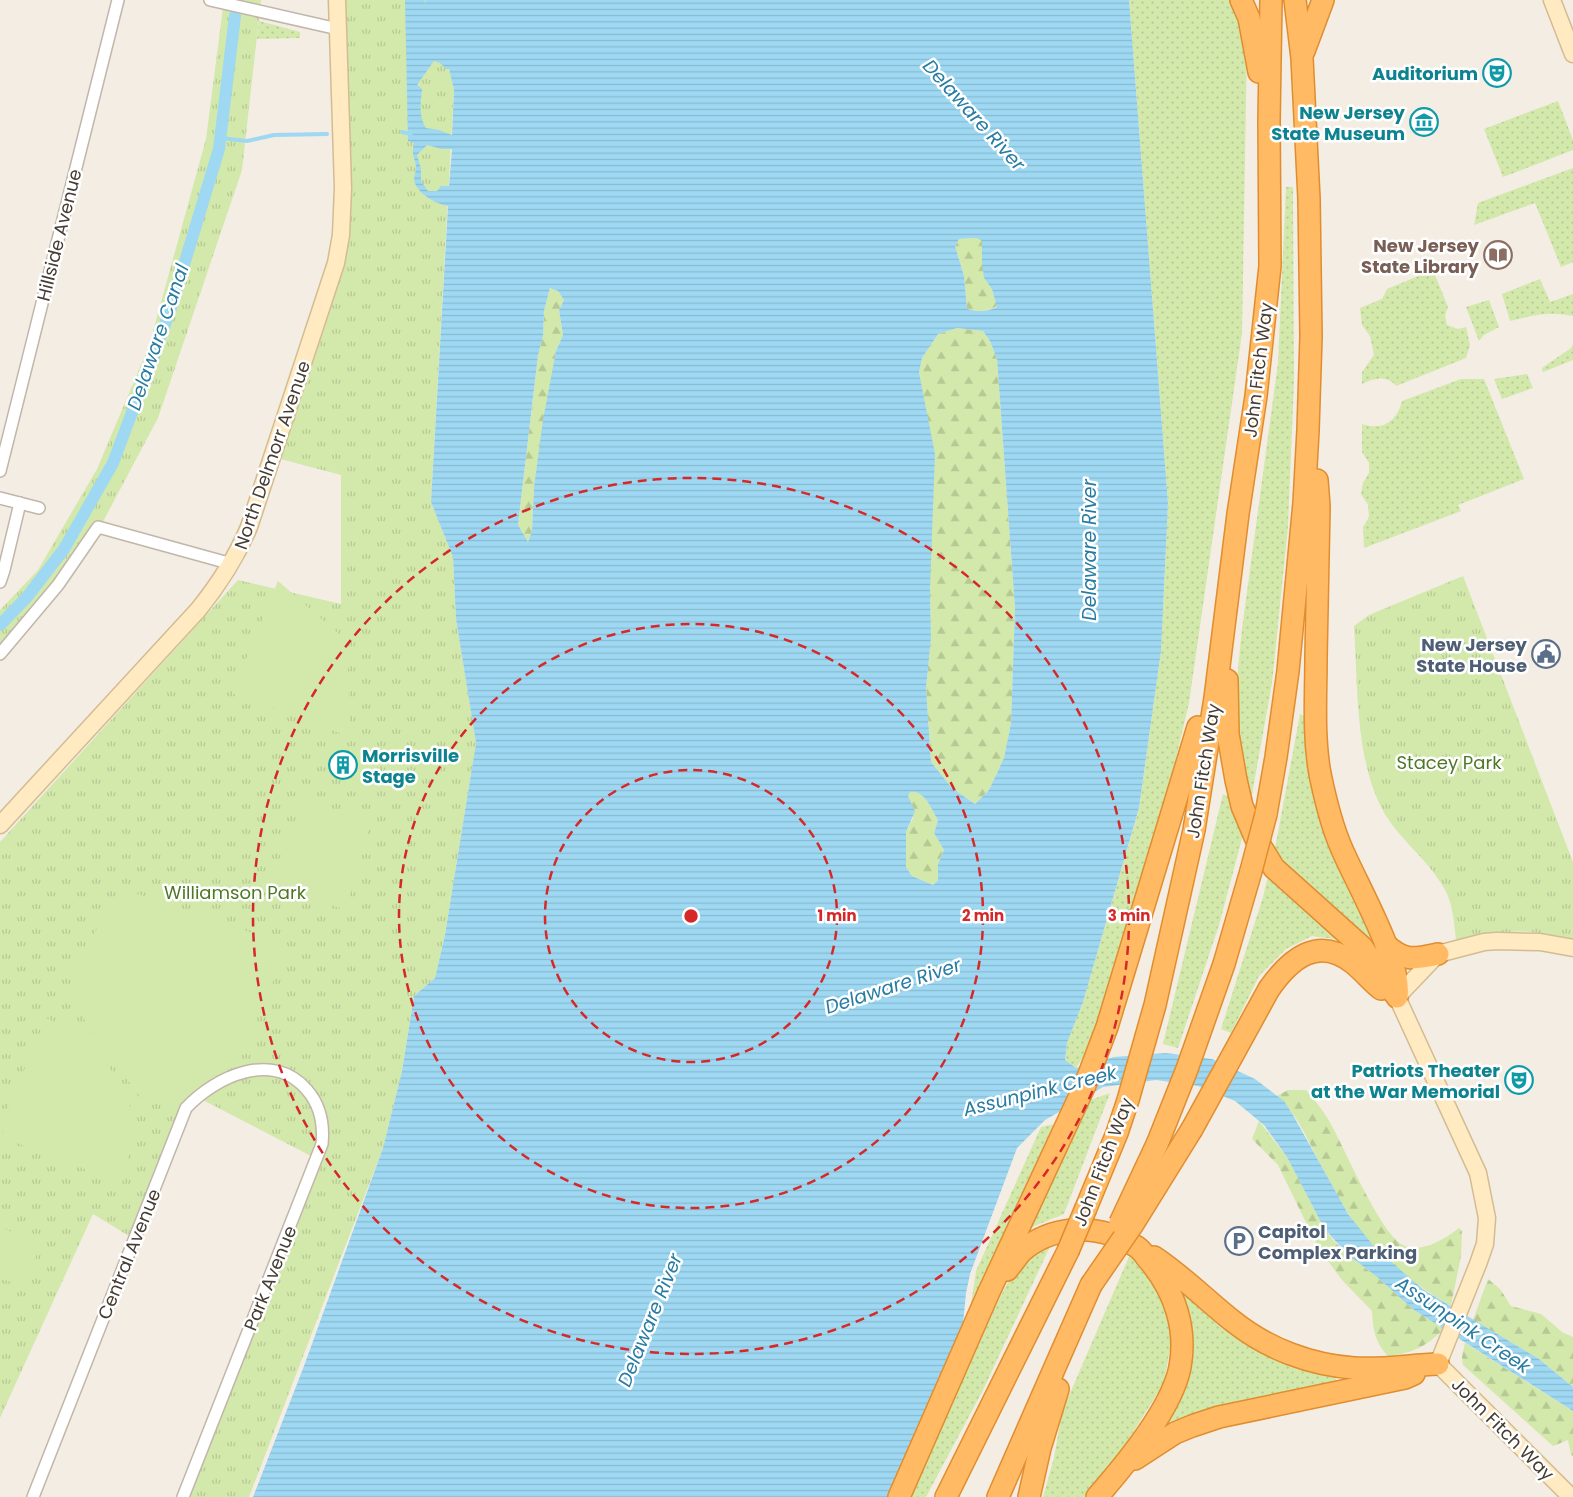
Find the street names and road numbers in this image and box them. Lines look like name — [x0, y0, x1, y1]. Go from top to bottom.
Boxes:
street label: Hillside Avenue — [31, 166, 87, 304]
street label: John Fitch Way — [1237, 301, 1279, 439]
street label: North Delmorr Avenue — [228, 357, 316, 553]
street label: John Fitch Way — [1180, 702, 1226, 840]
street label: John Fitch Way — [1067, 1094, 1139, 1230]
street label: Central Avenue — [91, 1185, 167, 1323]
street label: Park Avenue — [238, 1222, 302, 1334]
street label: John Fitch Way — [1446, 1372, 1560, 1486]

